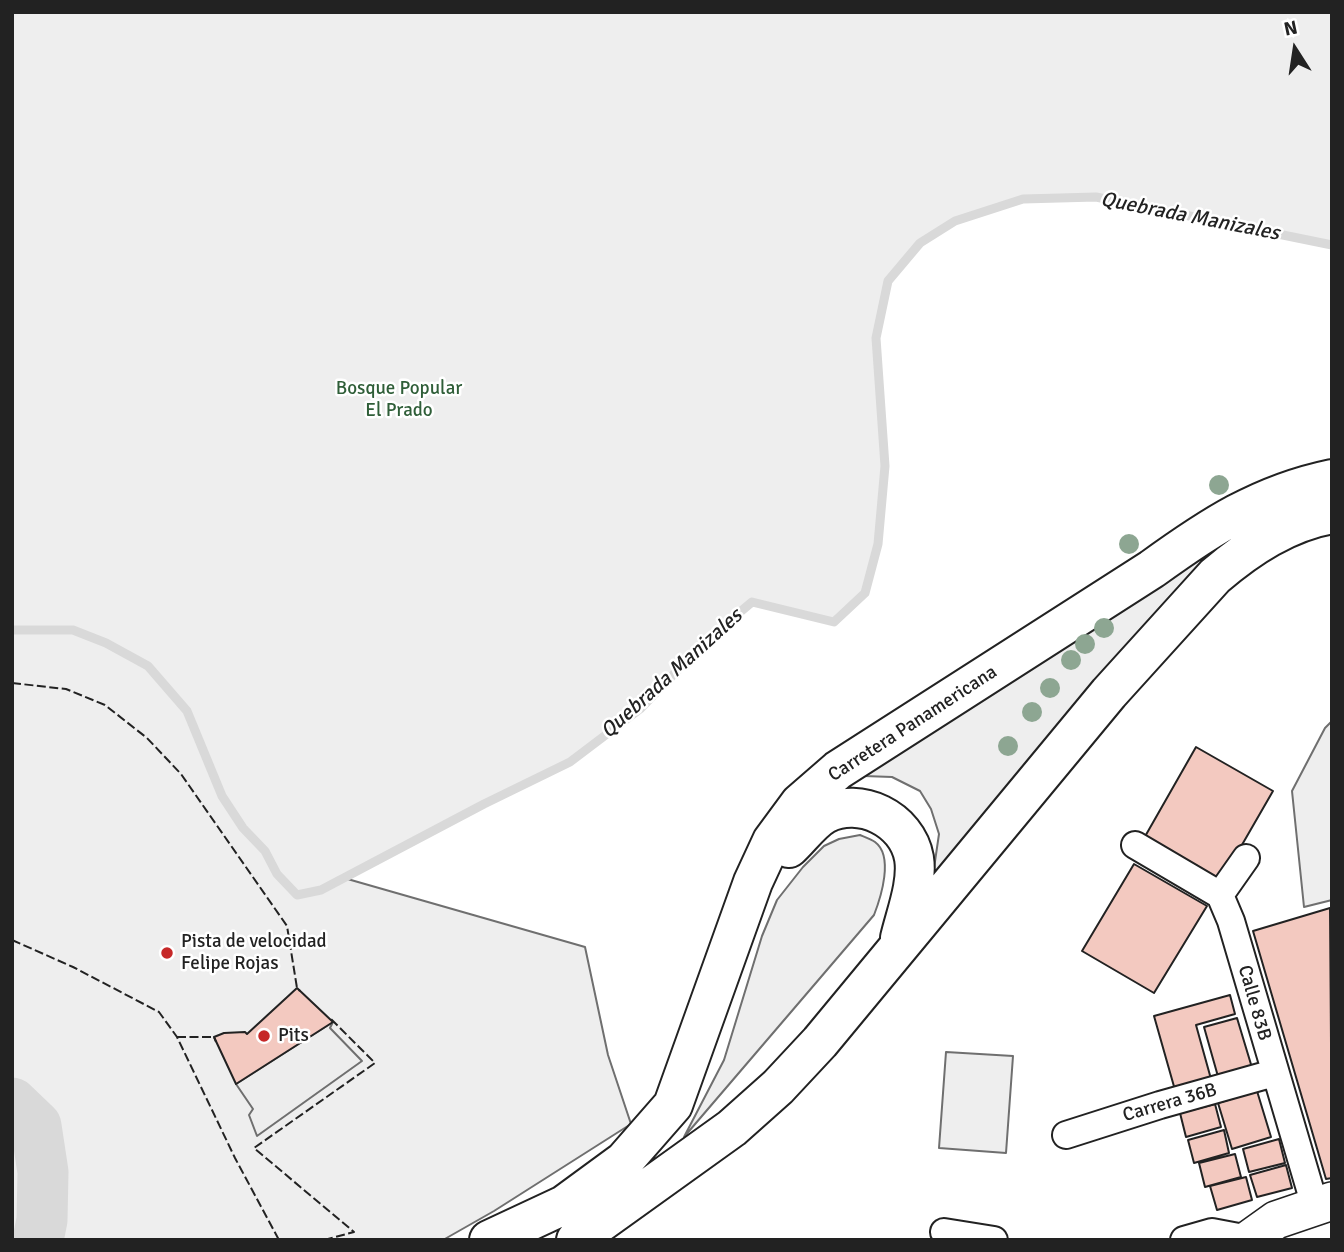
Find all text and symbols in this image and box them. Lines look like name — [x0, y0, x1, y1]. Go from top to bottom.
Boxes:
north arrow — [1260, 14, 1330, 84]
text: N — [1282, 15, 1300, 42]
water label: Quebrada Manizales — [1098, 187, 1282, 247]
park label: Bosque Popular El Prado — [336, 378, 462, 422]
water label: Quebrada Manizales — [596, 604, 748, 744]
street label: Carretera Panamericana — [824, 661, 1002, 787]
place label: Pista de velocidad Felipe Rojas — [181, 931, 327, 975]
marker: Pista de velocidad Felipe Rojas — [159, 945, 175, 961]
street label: Calle 83B — [1232, 963, 1276, 1043]
place label: Pits — [278, 1025, 309, 1047]
marker: Pits — [256, 1028, 272, 1044]
street label: Carrera 36B — [1120, 1079, 1220, 1127]

